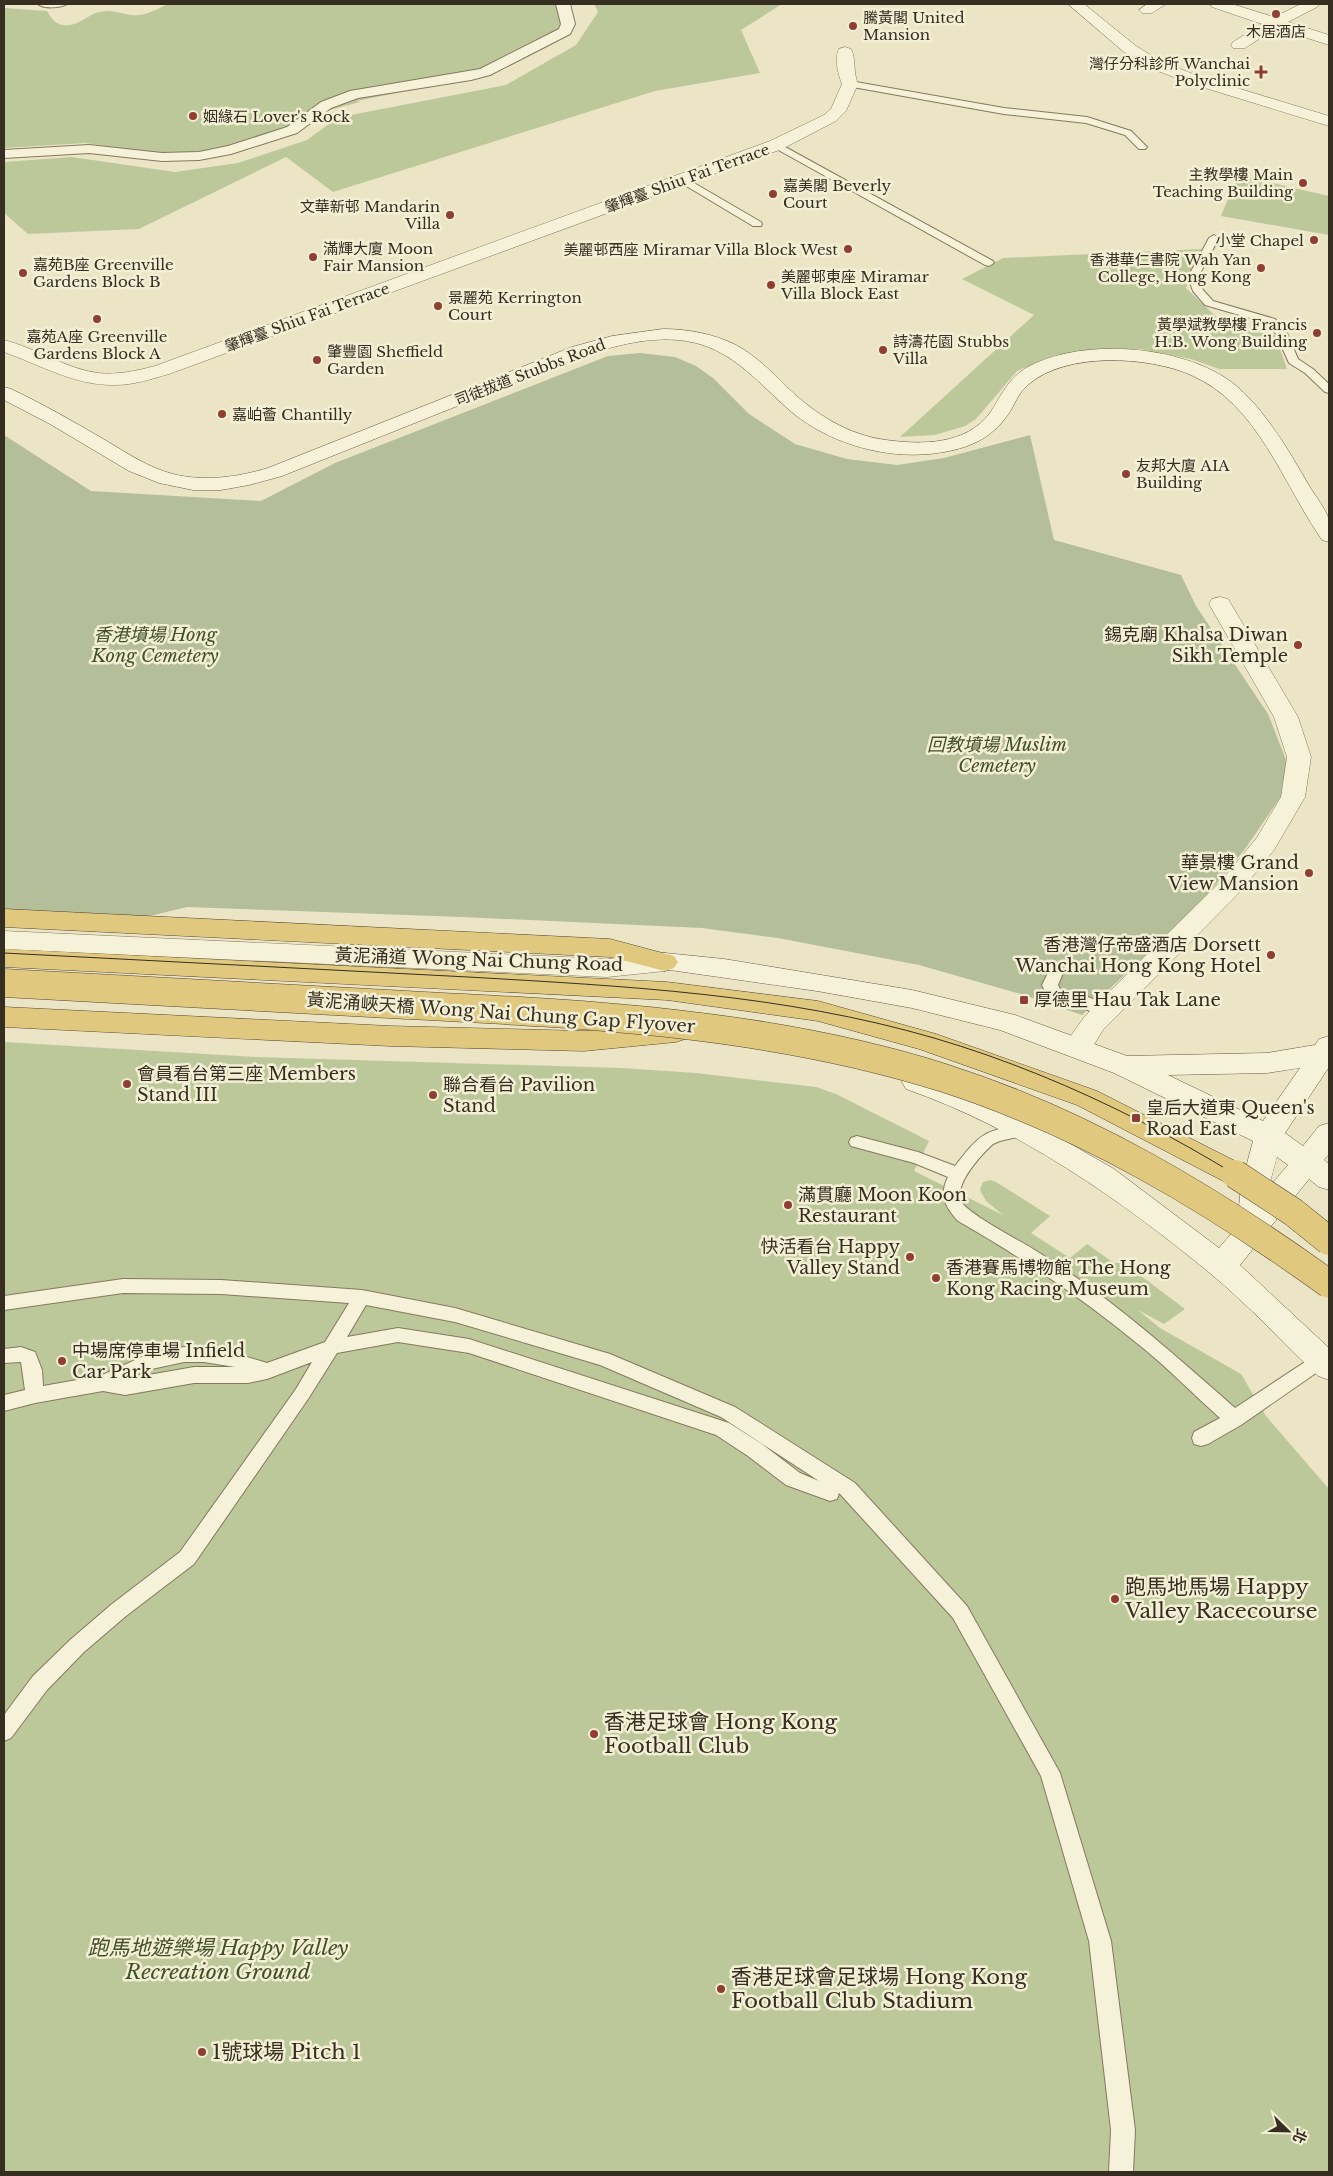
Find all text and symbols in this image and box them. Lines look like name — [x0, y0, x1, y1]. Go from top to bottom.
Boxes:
place label: 騰黃閣 United Mansion — [863, 8, 965, 44]
marker: 木居酒店 — [1270, 8, 1282, 20]
marker: 騰黃閣 United Mansion — [847, 20, 859, 32]
place label: 木居酒店 — [1246, 22, 1306, 41]
place label: 灣仔分科診所 Wanchai Polyclinic — [1089, 54, 1250, 90]
marker: 灣仔分科診所 Wanchai Polyclinic — [1254, 65, 1268, 79]
place label: 姻緣石 Lover's Rock — [203, 107, 351, 126]
marker: 姻緣石 Lover's Rock — [187, 110, 199, 122]
street label: 肇輝臺 Shiu Fai Terrace — [602, 139, 772, 217]
place label: 主教學樓 Main Teaching Building — [1153, 165, 1294, 201]
place label: 嘉美閣 Beverly Court — [783, 176, 892, 212]
marker: 主教學樓 Main Teaching Building — [1297, 177, 1309, 189]
marker: 嘉美閣 Beverly Court — [767, 188, 779, 200]
place label: 文華新邨 Mandarin Villa — [300, 197, 441, 233]
marker: 文華新邨 Mandarin Villa — [444, 209, 456, 221]
place label: 小堂 Chapel — [1215, 231, 1304, 250]
marker: 小堂 Chapel — [1308, 234, 1320, 246]
place label: 滿輝大廈 Moon Fair Mansion — [323, 239, 433, 275]
place label: 美麗邨西座 Miramar Villa Block West — [563, 240, 838, 259]
marker: 美麗邨西座 Miramar Villa Block West — [842, 243, 854, 255]
place label: 香港華仁書院 Wah Yan College, Hong Kong — [1090, 250, 1252, 286]
marker: 滿輝大廈 Moon Fair Mansion — [307, 251, 319, 263]
place label: 嘉苑B座 Greenville Gardens Block B — [33, 255, 174, 291]
marker: 香港華仁書院 Wah Yan College, Hong Kong — [1255, 262, 1267, 274]
marker: 嘉苑B座 Greenville Gardens Block B — [17, 267, 29, 279]
place label: 美麗邨東座 Miramar Villa Block East — [780, 267, 930, 303]
street label: 肇輝臺 Shiu Fai Terrace — [222, 278, 392, 356]
marker: 美麗邨東座 Miramar Villa Block East — [765, 279, 777, 291]
place label: 景麗苑 Kerrington Court — [448, 288, 582, 324]
marker: 景麗苑 Kerrington Court — [432, 300, 444, 312]
marker: 嘉苑A座 Greenville Gardens Block A — [91, 313, 103, 325]
place label: 黃學斌教學樓 Francis H.B. Wong Building — [1154, 315, 1308, 351]
place label: 嘉苑A座 Greenville Gardens Block A — [27, 327, 167, 363]
marker: 黃學斌教學樓 Francis H.B. Wong Building — [1311, 327, 1323, 339]
place label: 詩濤花園 Stubbs Villa — [892, 332, 1009, 368]
street label: 司徒拔道 Stubbs Road — [452, 334, 608, 410]
place label: 肇豐園 Sheffield Garden — [327, 342, 443, 378]
marker: 詩濤花園 Stubbs Villa — [877, 344, 889, 356]
marker: 肇豐園 Sheffield Garden — [311, 354, 323, 366]
place label: 嘉岶薈 Chantilly — [232, 405, 353, 424]
marker: 嘉岶薈 Chantilly — [216, 408, 228, 420]
place label: 友邦大廈 AIA Building — [1136, 456, 1230, 492]
marker: 友邦大廈 AIA Building — [1120, 468, 1132, 480]
park label: 香港墳場 Hong Kong Cemetery — [91, 624, 219, 667]
place label: 錫克廟 Khalsa Diwan Sikh Temple — [1104, 624, 1288, 667]
marker: 錫克廟 Khalsa Diwan Sikh Temple — [1292, 639, 1304, 651]
park label: 回教墳場 Muslim Cemetery — [927, 734, 1067, 777]
place label: 華景樓 Grand View Mansion — [1167, 852, 1299, 895]
marker: 華景樓 Grand View Mansion — [1303, 867, 1315, 879]
place label: 香港灣仔帝盛酒店 Dorsett Wanchai Hong Kong Hotel — [1014, 934, 1261, 977]
street label: 黃泥涌道 Wong Nai Chung Road — [334, 944, 624, 976]
marker: 香港灣仔帝盛酒店 Dorsett Wanchai Hong Kong Hotel — [1265, 949, 1277, 961]
street label: 黃泥涌峽天橋 Wong Nai Chung Gap Flyover — [306, 988, 696, 1038]
place label: 厚德里 Hau Tak Lane — [1034, 989, 1221, 1011]
marker: 厚德里 Hau Tak Lane — [1018, 994, 1030, 1006]
place label: 會員看台第三座 Members Stand III — [137, 1063, 356, 1106]
place label: 聯合看台 Pavilion Stand — [443, 1074, 595, 1117]
marker: 會員看台第三座 Members Stand III — [121, 1078, 133, 1090]
marker: 聯合看台 Pavilion Stand — [427, 1089, 439, 1101]
place label: 皇后大道東 Queen's Road East — [1146, 1097, 1315, 1140]
marker: 皇后大道東 Queen's Road East — [1130, 1112, 1142, 1124]
place label: 滿貫廳 Moon Koon Restaurant — [798, 1184, 967, 1227]
marker: 滿貫廳 Moon Koon Restaurant — [782, 1199, 794, 1211]
place label: 快活看台 Happy Valley Stand — [761, 1236, 900, 1279]
marker: 快活看台 Happy Valley Stand — [904, 1251, 916, 1263]
place label: 香港賽馬博物館 The Hong Kong Racing Museum — [946, 1257, 1171, 1300]
marker: 香港賽馬博物館 The Hong Kong Racing Museum — [930, 1272, 942, 1284]
place label: 中場席停車場 Infield Car Park — [72, 1340, 245, 1383]
marker: 中場席停車場 Infield Car Park — [56, 1355, 68, 1367]
place label: 跑馬地馬場 Happy Valley Racecourse — [1124, 1574, 1317, 1624]
marker: 跑馬地馬場 Happy Valley Racecourse — [1109, 1593, 1121, 1605]
place label: 香港足球會 Hong Kong Football Club — [604, 1709, 837, 1759]
marker: 香港足球會 Hong Kong Football Club — [588, 1728, 600, 1740]
park label: 跑馬地遊樂場 Happy Valley Recreation Ground — [88, 1935, 349, 1985]
place label: 香港足球會足球場 Hong Kong Football Club Stadium — [731, 1964, 1027, 2014]
marker: 香港足球會足球場 Hong Kong Football Club Stadium — [715, 1983, 727, 1995]
place label: 1號球場 Pitch 1 — [212, 2039, 361, 2065]
marker: 1號球場 Pitch 1 — [196, 2046, 208, 2058]
north arrow — [1263, 2106, 1313, 2156]
text: 北 — [1289, 2126, 1311, 2146]

